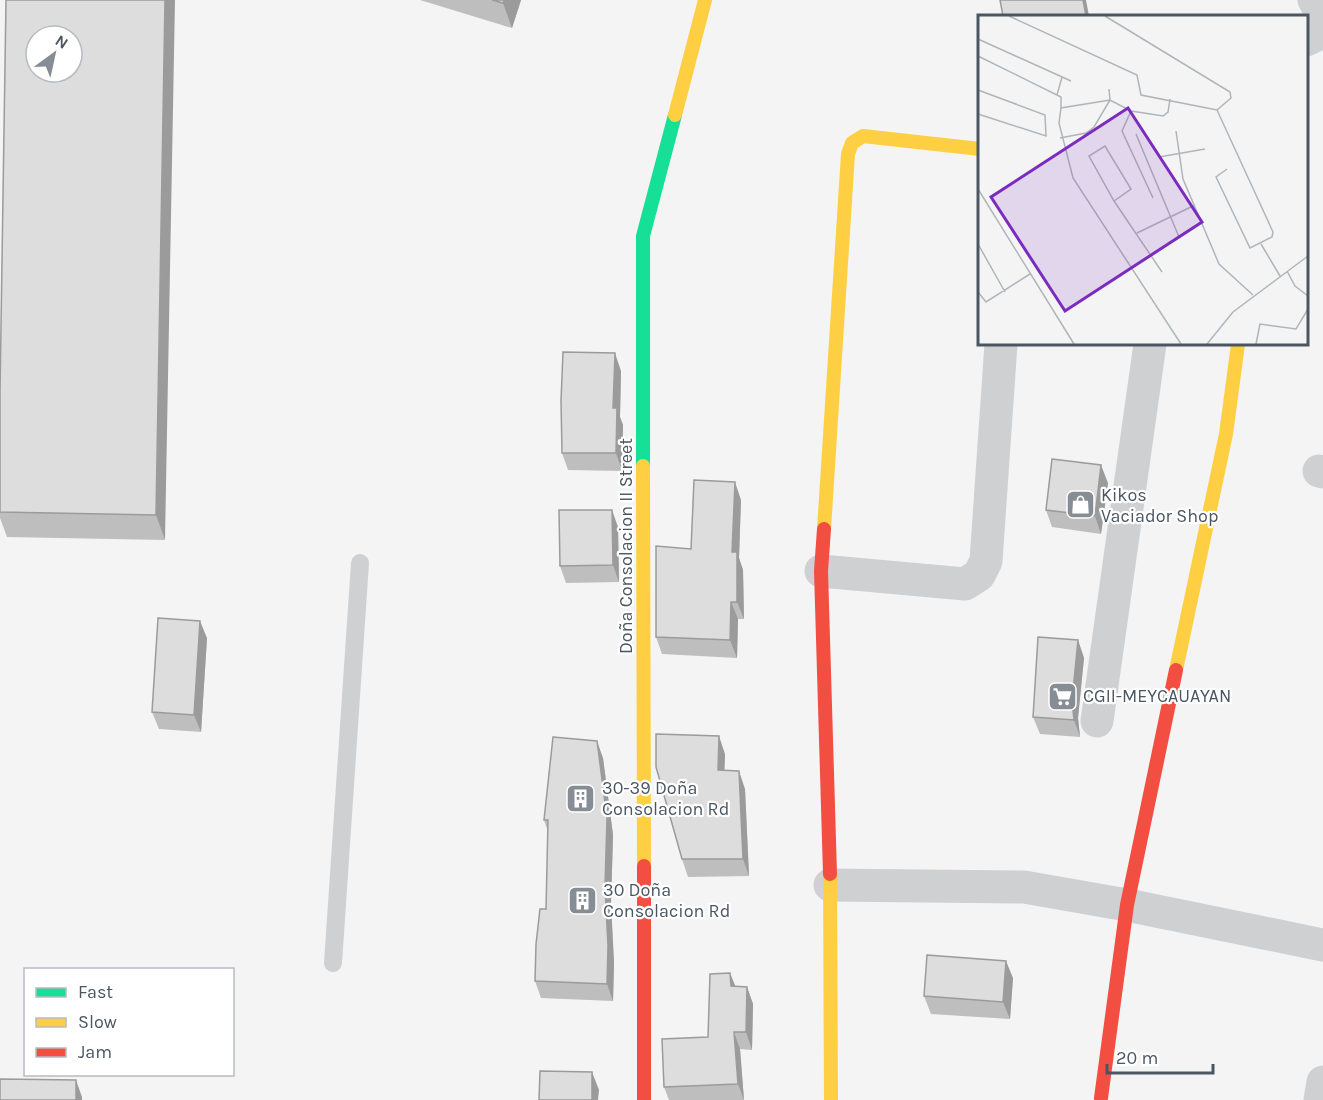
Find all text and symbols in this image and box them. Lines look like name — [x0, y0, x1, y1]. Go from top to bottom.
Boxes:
inset map — [978, 15, 1308, 345]
north arrow — [24, 24, 84, 84]
text: N — [52, 31, 72, 53]
street label: Doña Consolacion II Street — [615, 438, 637, 654]
place label: Kikos Vaciador Shop — [1101, 484, 1218, 527]
shop icon: Kikos Vaciador Shop — [1064, 489, 1096, 521]
supermarket icon: CGII-MEYCAUAYAN — [1046, 680, 1078, 712]
place label: CGII-MEYCAUAYAN — [1083, 685, 1231, 707]
place label: 30-39 Doña Consolacion Rd — [602, 777, 729, 820]
building icon: 30-39 Doña Consolacion Rd — [565, 782, 597, 814]
place label: 30 Doña Consolacion Rd — [603, 879, 730, 922]
building icon: 30 Doña Consolacion Rd — [566, 884, 598, 916]
legend — [24, 968, 234, 1076]
text: Fast — [78, 981, 113, 1003]
text: Slow — [78, 1011, 117, 1033]
scale bar — [1107, 1037, 1214, 1075]
text: Jam — [78, 1041, 112, 1063]
text: 20 m — [1116, 1047, 1158, 1069]

